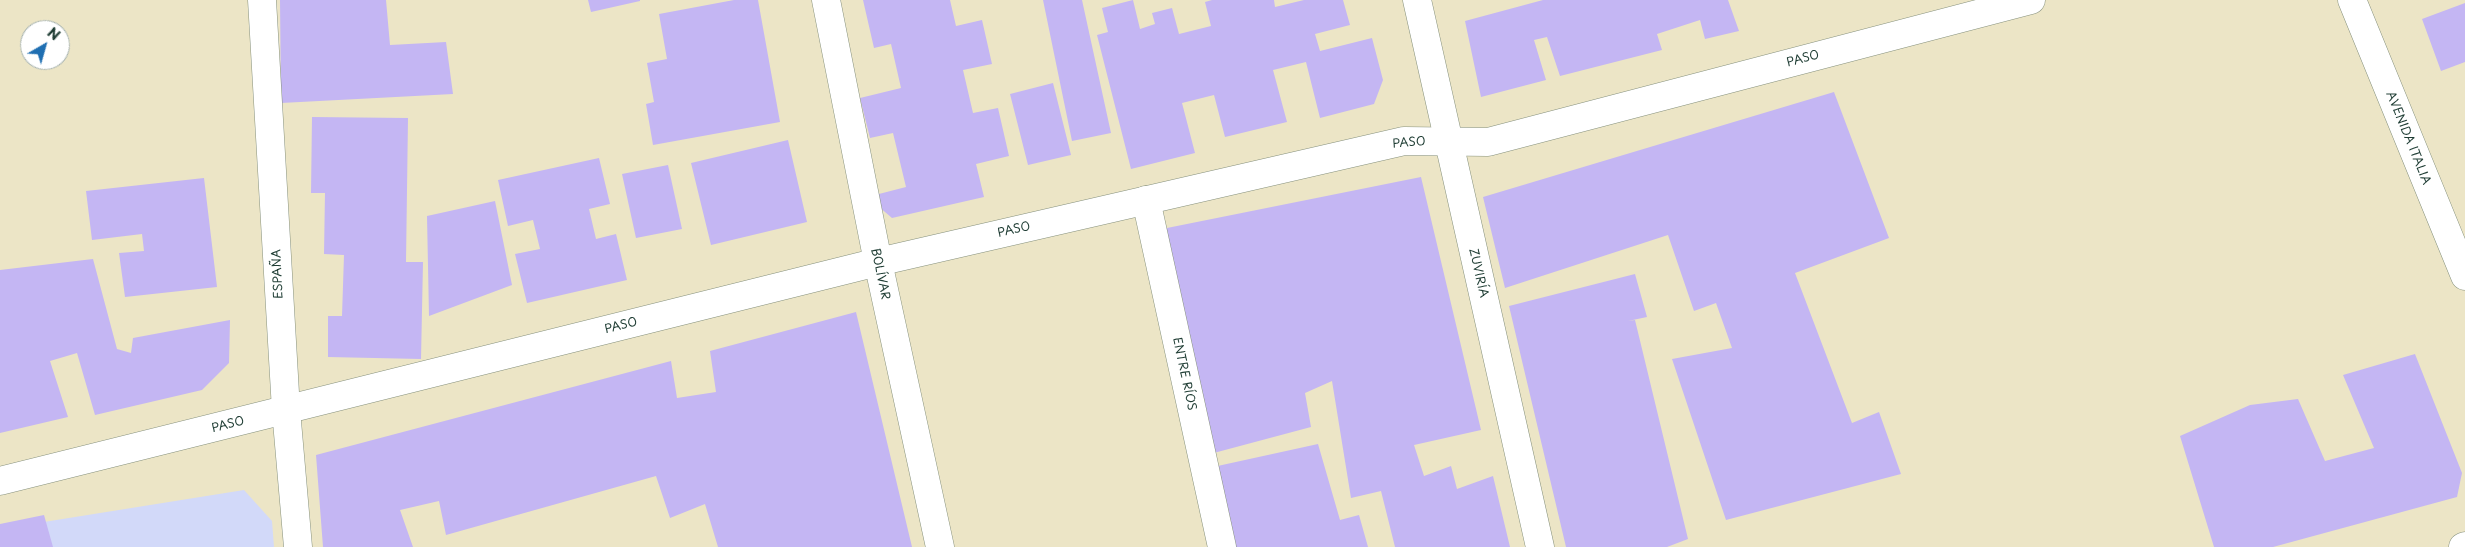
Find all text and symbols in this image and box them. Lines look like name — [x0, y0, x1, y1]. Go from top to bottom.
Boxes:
north arrow — [20, 20, 70, 70]
text: N — [43, 22, 65, 45]
street label: PASO — [1785, 48, 1821, 70]
street label: AVENIDA ITALIA — [2383, 89, 2433, 187]
street label: PASO — [1392, 134, 1426, 152]
street label: PASO — [996, 219, 1032, 241]
street label: BOLÍVAR — [867, 247, 893, 301]
street label: ZUVIRÍA — [1465, 247, 1491, 299]
street label: ESPAÑA — [270, 249, 286, 299]
street label: PASO — [603, 315, 639, 337]
street label: ENTRE RÍOS — [1169, 336, 1199, 412]
street label: PASO — [210, 414, 246, 436]

